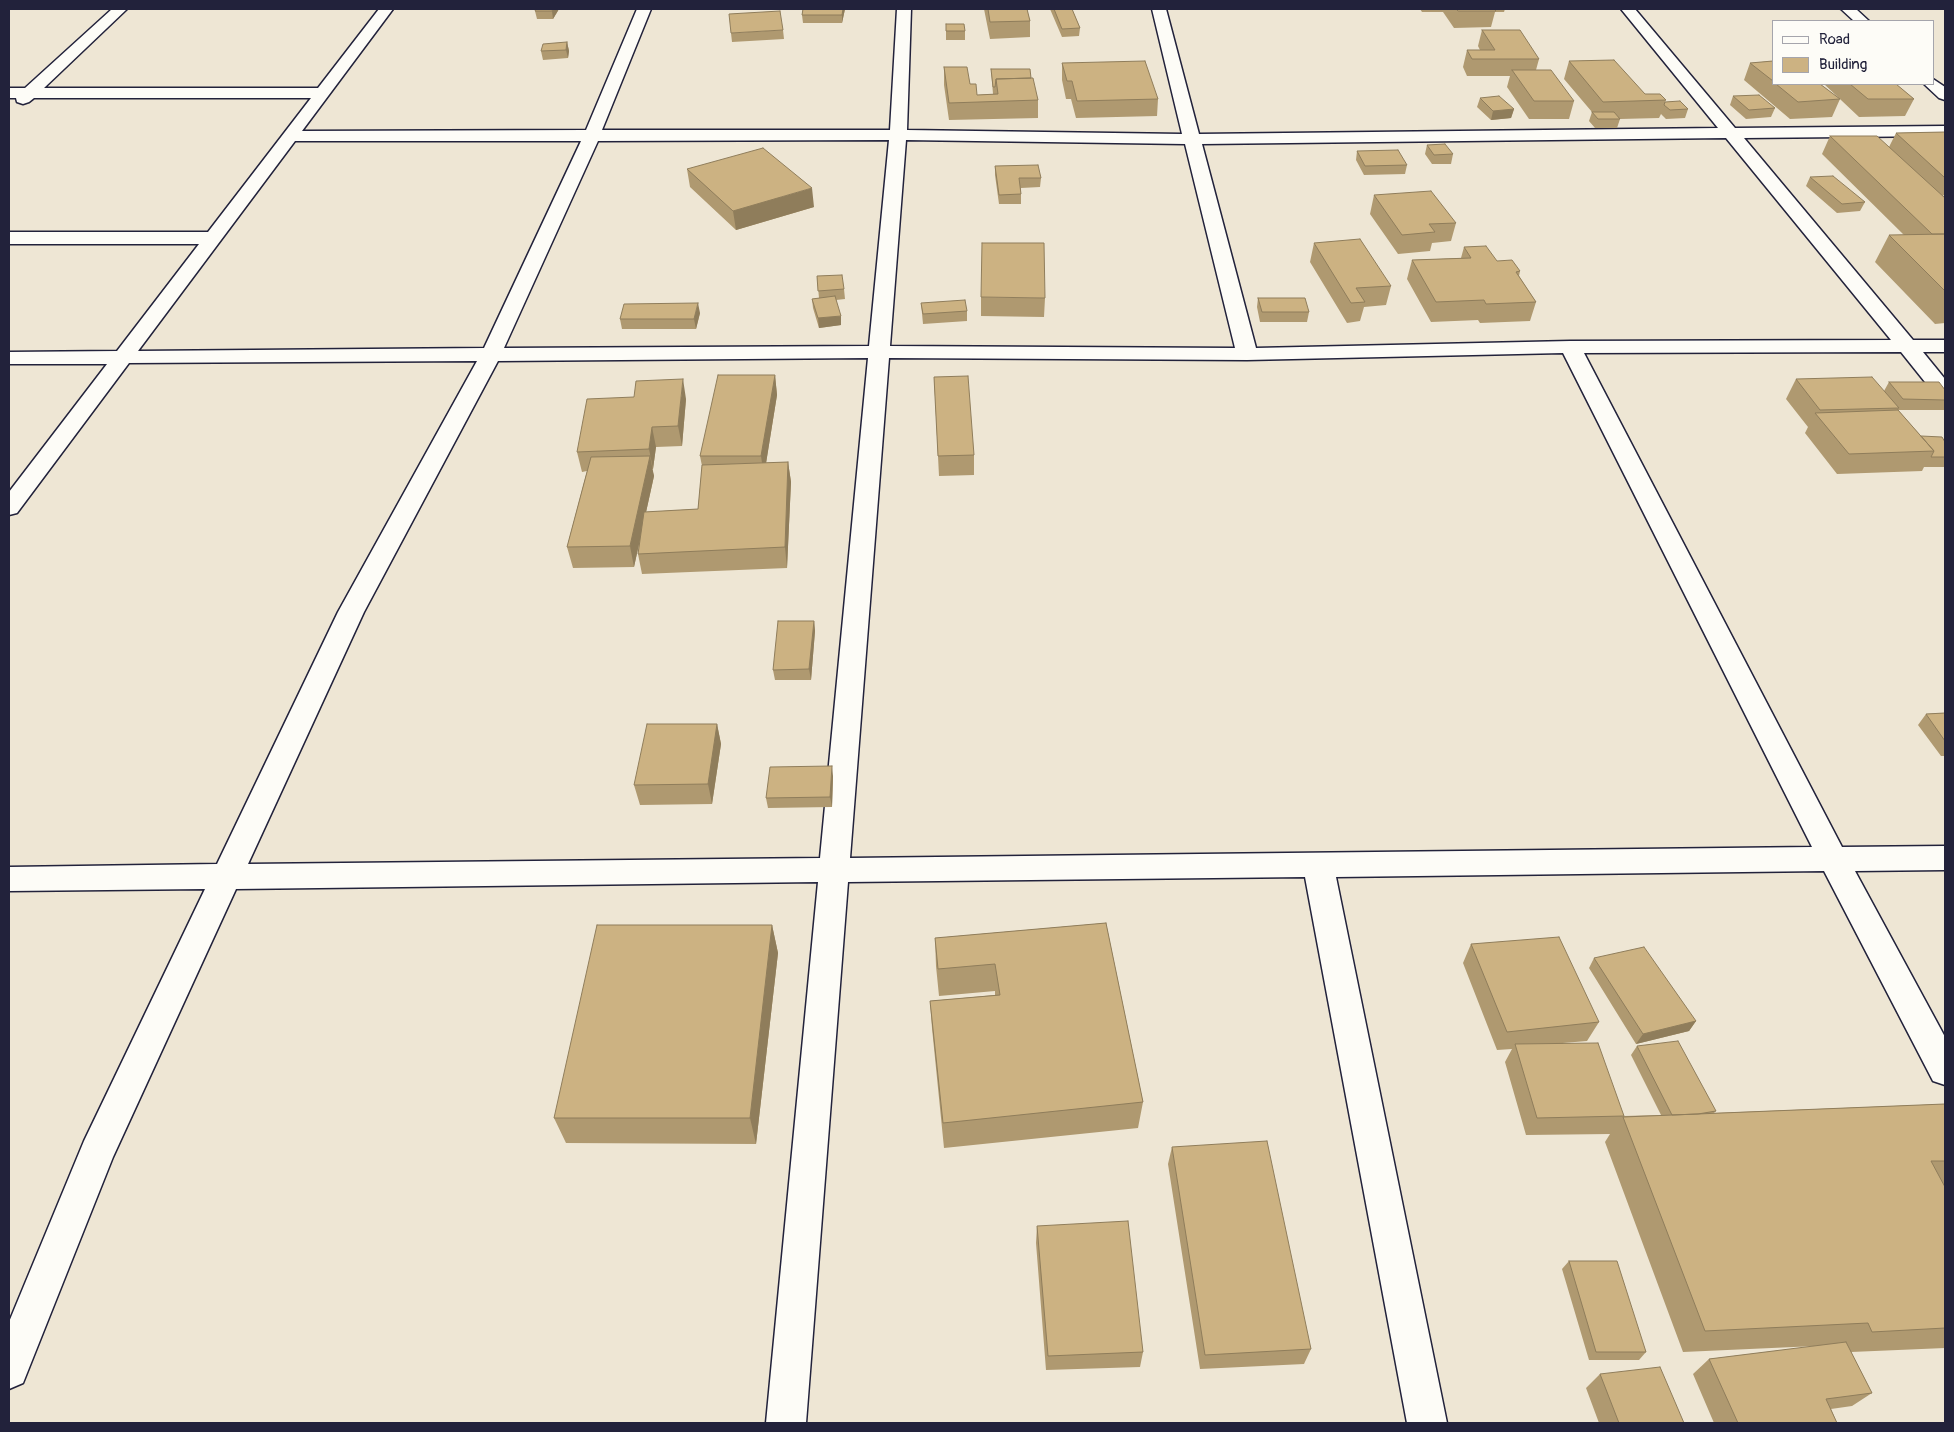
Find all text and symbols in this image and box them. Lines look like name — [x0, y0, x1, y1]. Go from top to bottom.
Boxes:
legend — [1772, 20, 1934, 85]
text: Road — [1819, 30, 1850, 49]
text: Building — [1819, 55, 1867, 74]

